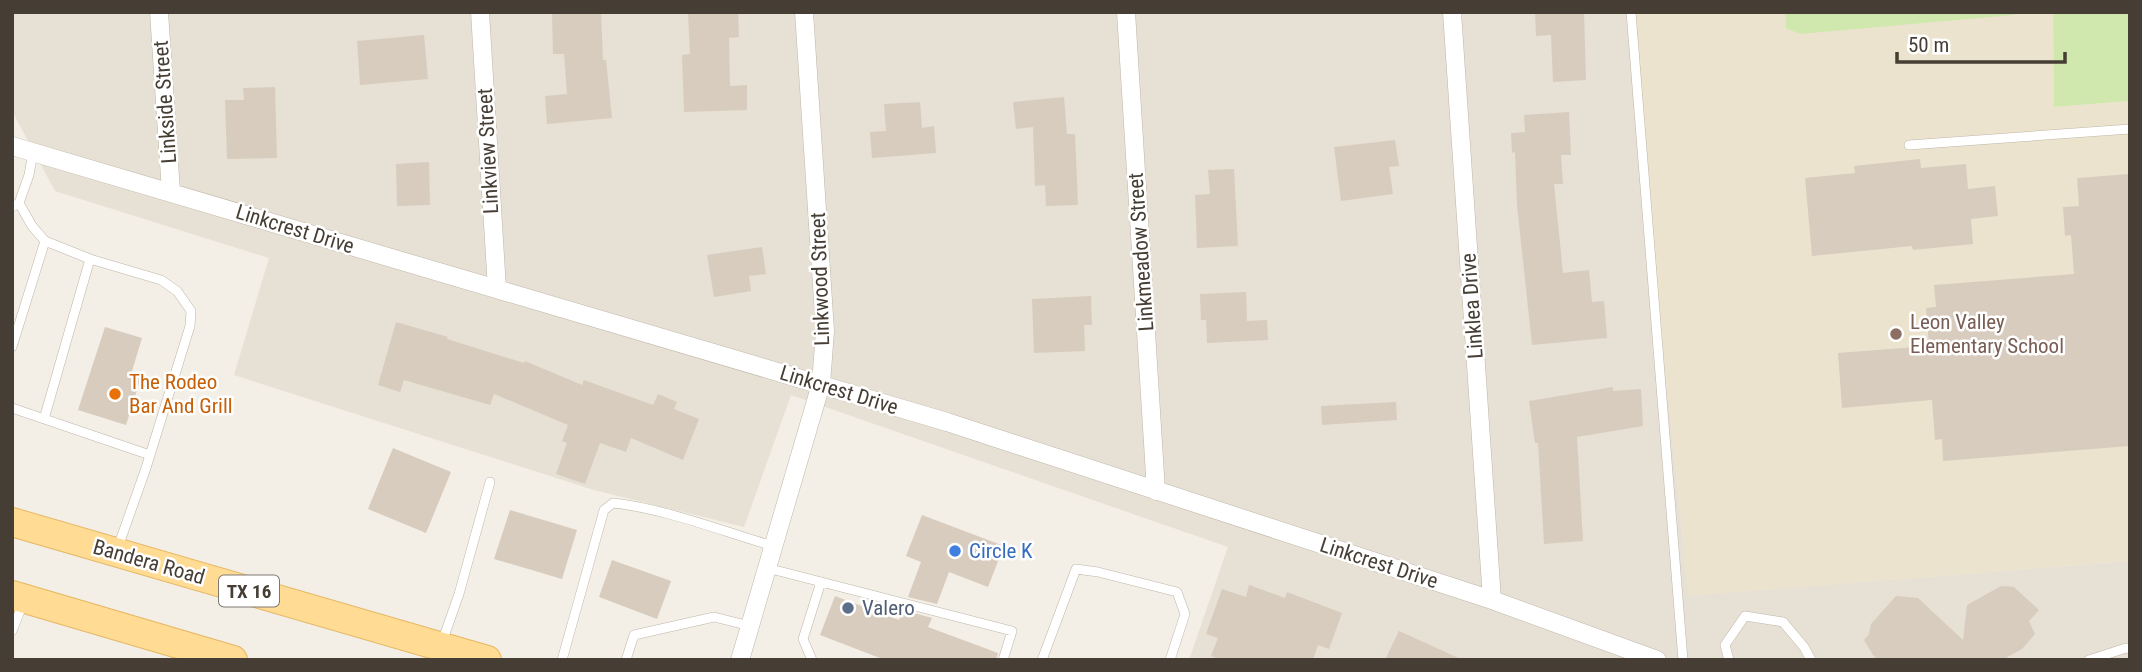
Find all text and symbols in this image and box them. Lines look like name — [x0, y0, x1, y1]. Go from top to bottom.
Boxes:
scale bar — [1897, 21, 2065, 65]
text: 50 m — [1908, 33, 1949, 57]
street label: Linkside Street — [149, 40, 181, 164]
street label: Linkview Street — [473, 88, 503, 214]
street label: Linkmeadow Street — [1123, 172, 1159, 332]
street label: Linkcrest Drive — [233, 200, 357, 258]
street label: Linkwood Street — [806, 212, 834, 346]
street label: Linklea Drive — [1456, 252, 1488, 360]
place label: Leon Valley Elementary School — [1910, 310, 2064, 358]
marker: Leon Valley Elementary School — [1888, 326, 1904, 342]
street label: Linkcrest Drive — [777, 361, 901, 419]
place label: The Rodeo Bar And Grill — [129, 370, 233, 418]
marker: The Rodeo Bar And Grill — [107, 386, 123, 402]
street label: Linkcrest Drive — [1317, 533, 1441, 593]
street label: Bandera Road — [90, 535, 208, 589]
place label: Circle K — [969, 539, 1033, 563]
marker: Circle K — [947, 543, 963, 559]
road number: TX 16 — [219, 576, 279, 606]
place label: Valero — [862, 596, 915, 620]
marker: Valero — [840, 600, 856, 616]

